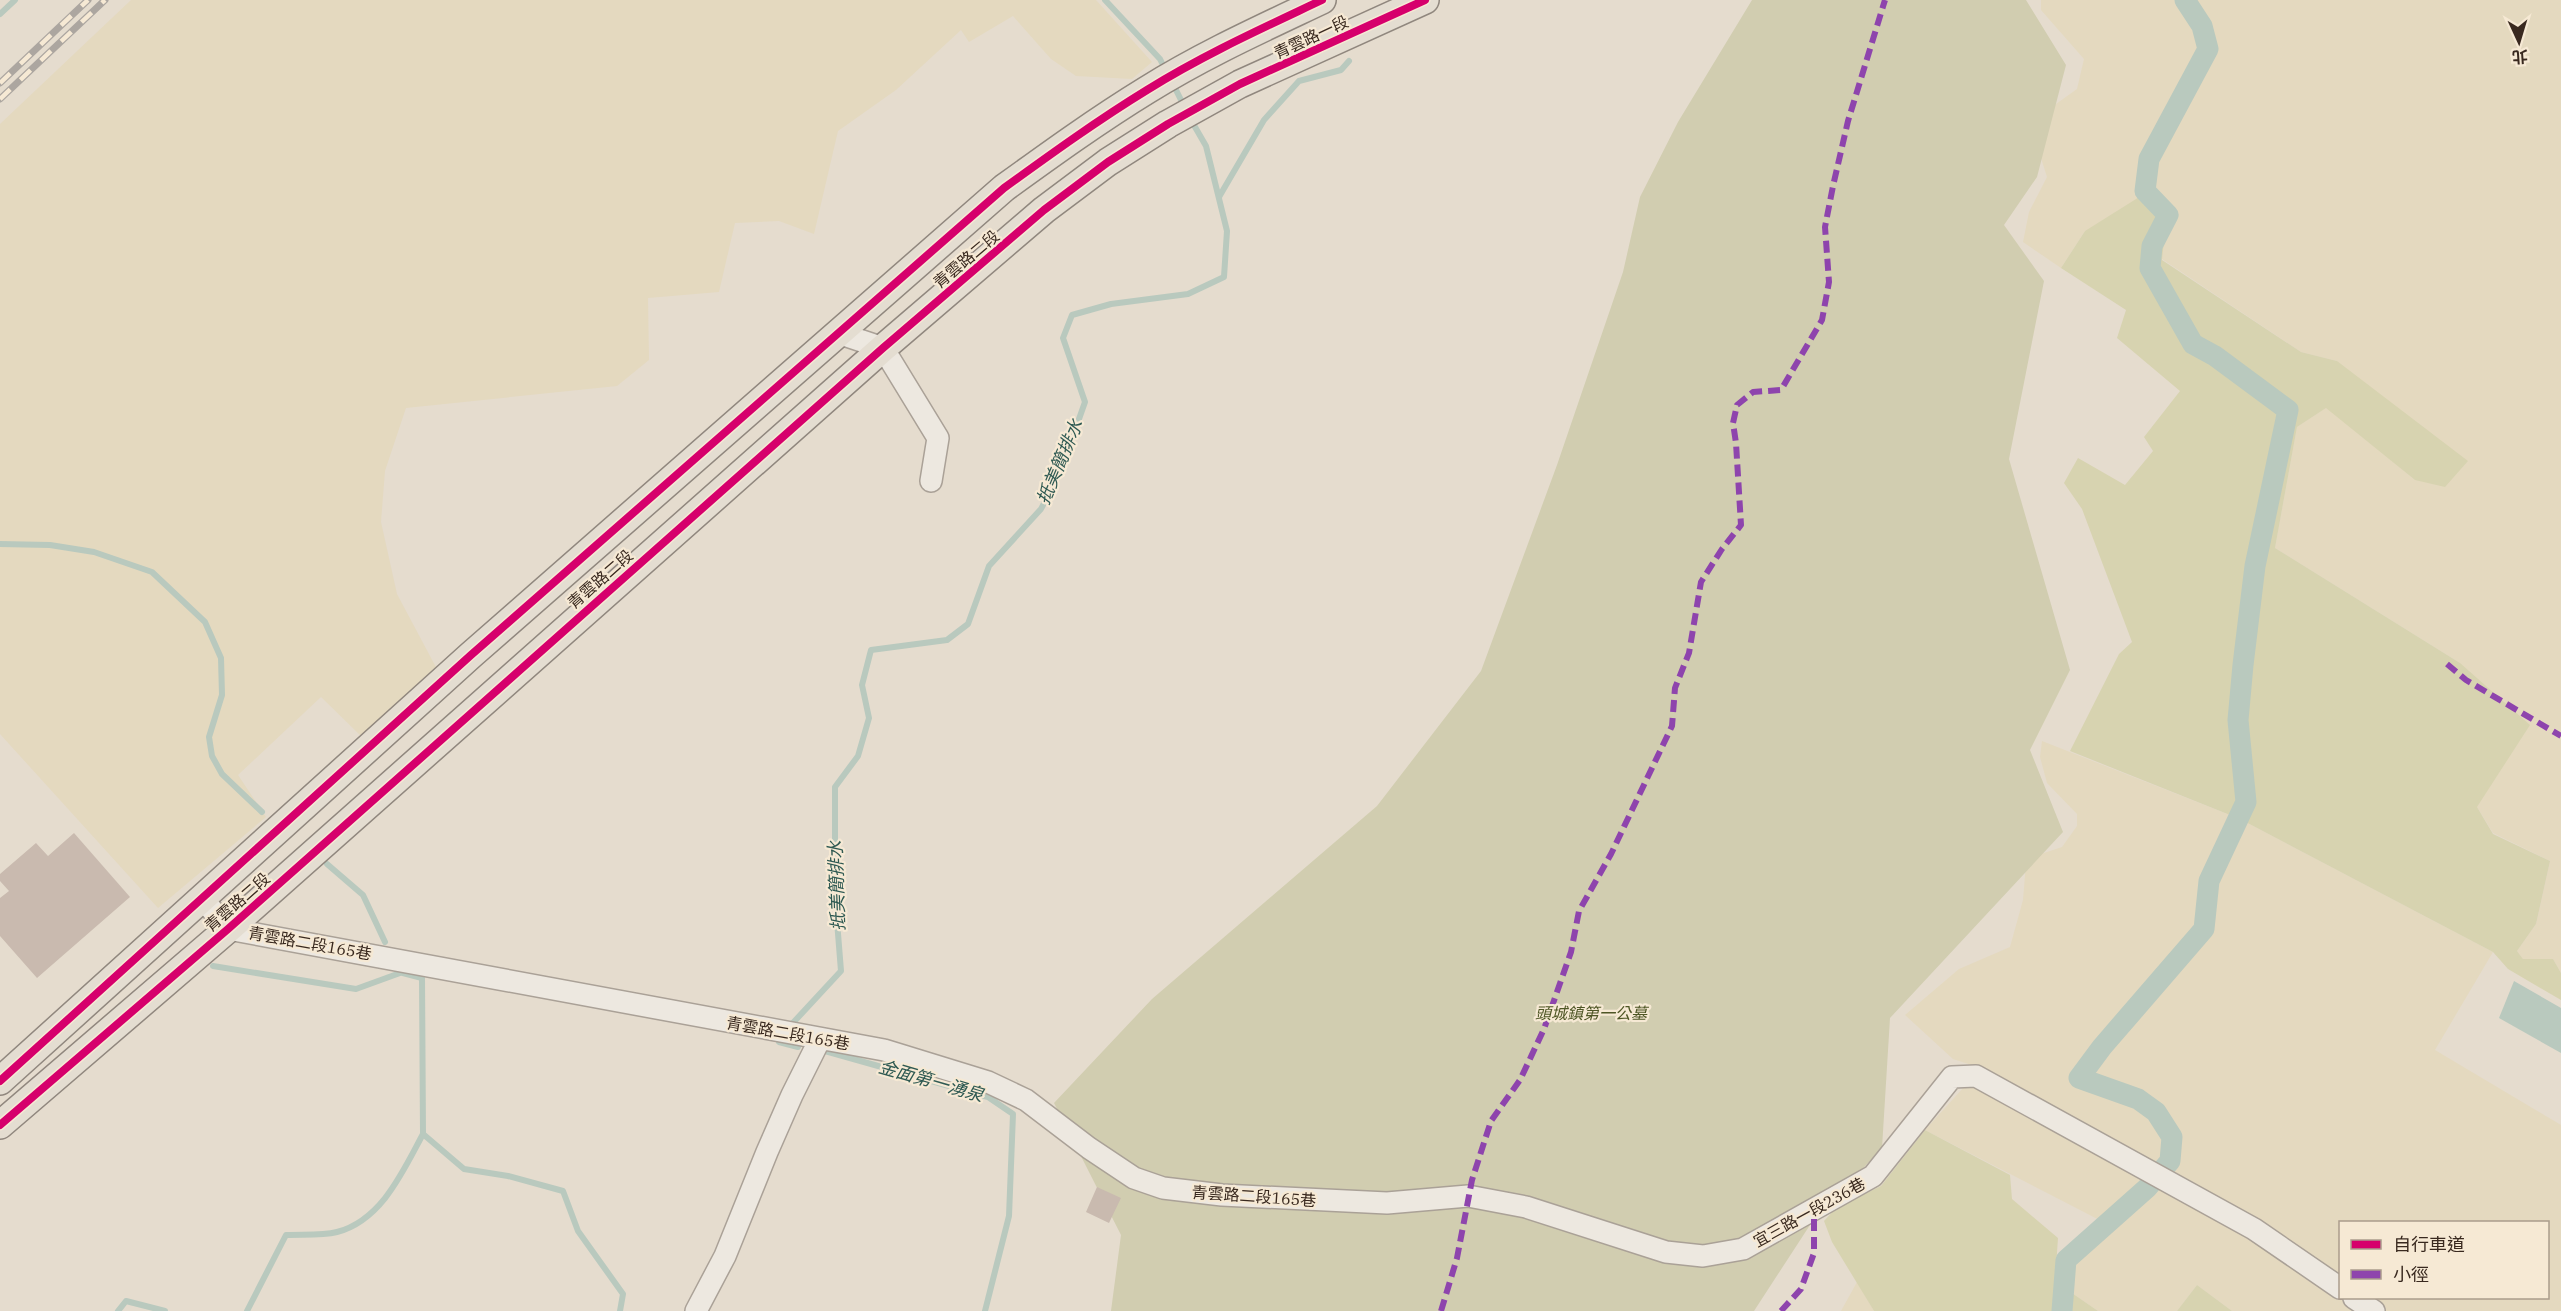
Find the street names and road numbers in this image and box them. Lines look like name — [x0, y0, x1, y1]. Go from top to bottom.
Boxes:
street label: 青雲路一段 — [1271, 11, 1351, 63]
street label: 青雲路二段 — [929, 226, 1003, 292]
street label: 青雲路二段 — [563, 545, 637, 613]
street label: 青雲路二段 — [200, 868, 274, 936]
street label: 青雲路二段165巷 — [247, 922, 373, 964]
street label: 青雲路二段165巷 — [725, 1012, 851, 1054]
street label: 宜三路一段236巷 — [1750, 1173, 1868, 1251]
street label: 青雲路二段165巷 — [1191, 1182, 1317, 1210]

